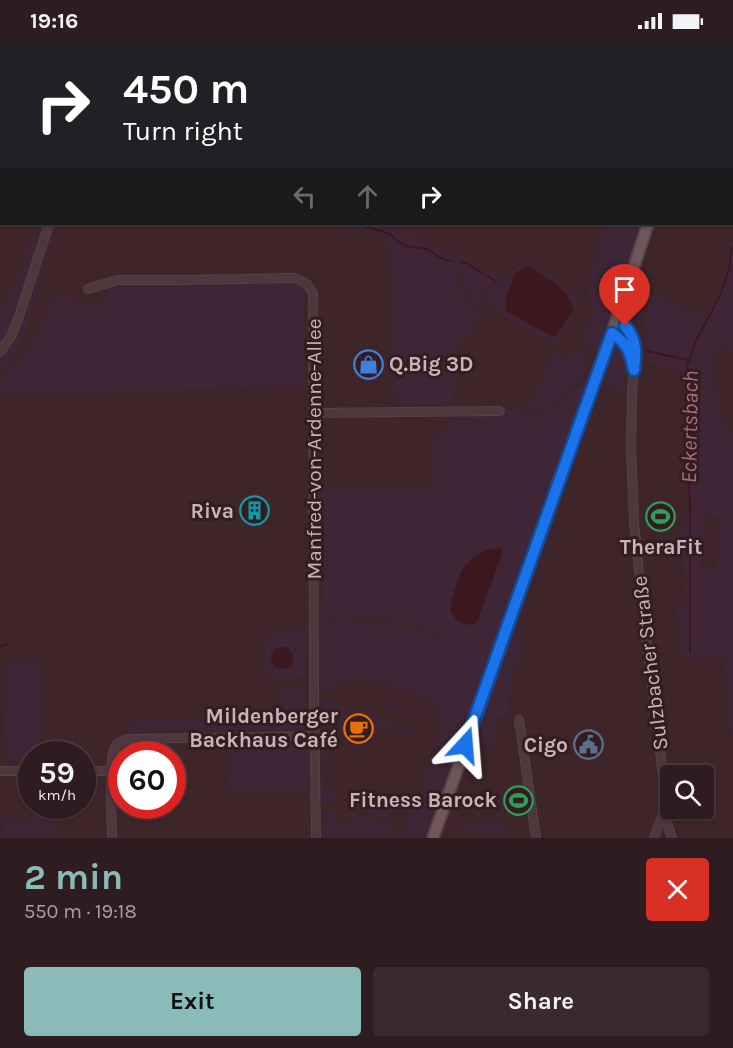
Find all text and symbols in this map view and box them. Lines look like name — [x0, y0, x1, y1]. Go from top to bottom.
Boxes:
text: 19:16 — [30, 8, 78, 34]
text: 450 m — [123, 64, 249, 114]
icon: right — [24, 66, 102, 144]
text: Turn right — [123, 115, 243, 147]
icon: left — [288, 180, 321, 213]
icon: ahead — [351, 180, 384, 213]
icon: right — [414, 180, 447, 213]
pin — [599, 264, 650, 326]
icon: arrive — [608, 273, 641, 306]
street label: Manfred-von-Ardenne-Allee — [302, 318, 326, 580]
shop icon: Q.Big 3D — [352, 348, 384, 380]
place label: Q.Big 3D — [389, 352, 473, 376]
water label: Eckertsbach — [676, 370, 704, 484]
building icon: Riva — [239, 495, 271, 527]
place label: Riva — [190, 499, 234, 523]
sports icon: TheraFit — [645, 500, 677, 532]
place label: TheraFit — [620, 535, 702, 559]
street label: Sulzbacher Straße — [627, 574, 673, 752]
place label: Mildenberger Backhaus Café — [189, 704, 339, 752]
cafe icon: Mildenberger Backhaus Café — [343, 712, 375, 744]
position arrow — [433, 713, 497, 777]
public building icon: Cigo — [573, 729, 605, 761]
place label: Cigo — [524, 733, 568, 757]
speed limit sign: 60 — [108, 741, 186, 819]
text: 59 — [39, 755, 75, 791]
map controls — [660, 765, 714, 819]
button: search — [660, 765, 714, 819]
sports icon: Fitness Barock — [502, 784, 534, 816]
text: km/h — [38, 786, 76, 804]
place label: Fitness Barock — [349, 788, 498, 812]
text: 2 min — [24, 856, 123, 898]
button: close — [646, 858, 709, 921]
text: 550 m · 19:18 — [24, 900, 137, 923]
button: Exit — [24, 967, 361, 1036]
button: Share — [373, 967, 709, 1036]

